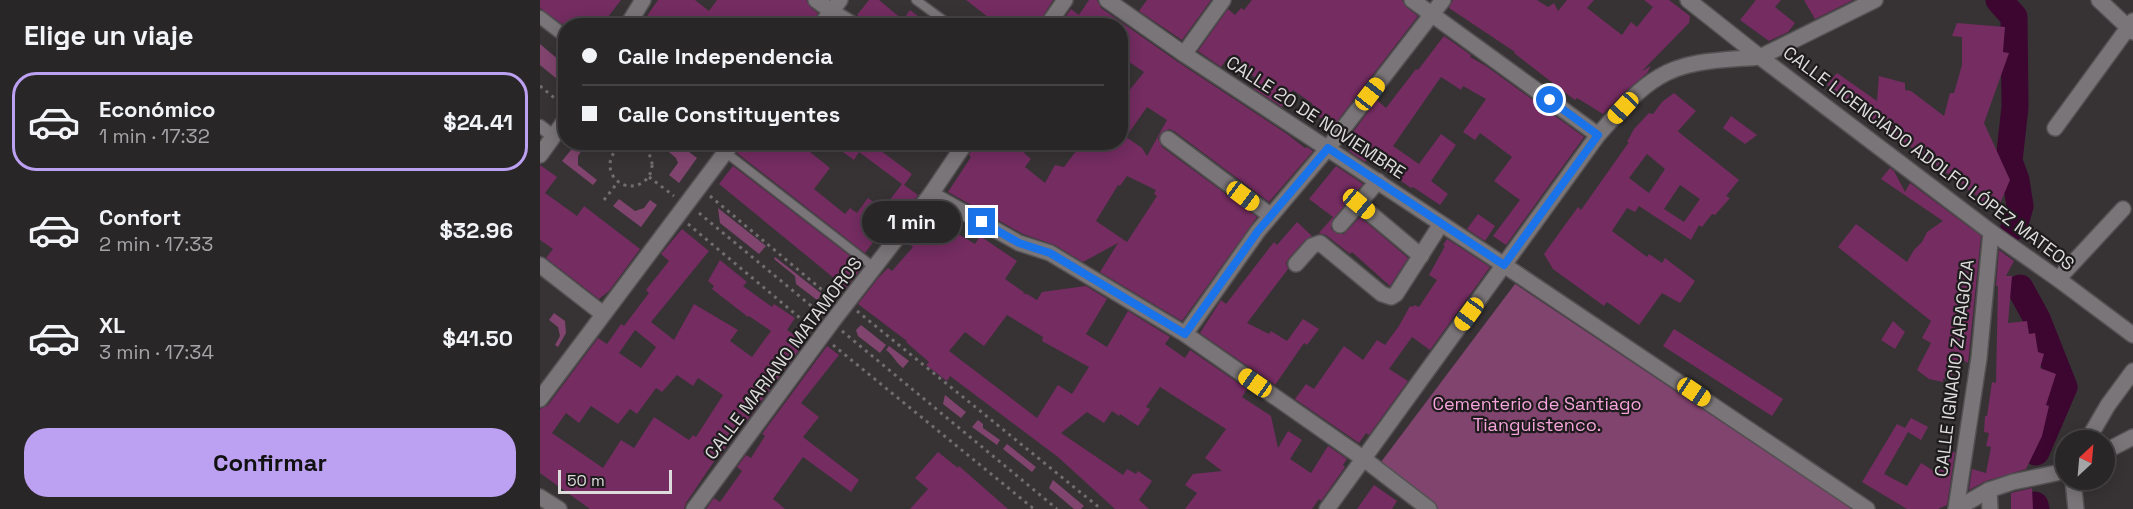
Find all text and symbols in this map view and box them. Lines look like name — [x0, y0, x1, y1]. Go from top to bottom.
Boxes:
text: Elige un viaje — [24, 18, 194, 53]
street label: CALLE LICENCIADO ADOLFO LÓPEZ MATEOS — [1779, 41, 2079, 275]
text: Calle Independencia — [618, 42, 833, 70]
street label: CALLE 20 DE NOVIEMBRE — [1222, 50, 1410, 184]
car — [1352, 74, 1388, 114]
route start — [1536, 86, 1563, 113]
car — [1604, 89, 1642, 127]
icon: car — [27, 95, 81, 149]
text: Económico — [99, 95, 216, 123]
text: Calle Constituyentes — [618, 100, 840, 128]
text: $24.41 — [443, 108, 513, 136]
text: 1 min · 17:32 — [99, 123, 210, 149]
car — [1223, 178, 1263, 214]
car — [1339, 186, 1379, 222]
callout: 1 min — [862, 201, 961, 243]
icon: car — [27, 203, 81, 257]
text: Confort — [99, 203, 181, 231]
route end — [968, 208, 995, 235]
text: 1 min — [887, 209, 936, 235]
text: $32.96 — [440, 216, 513, 244]
text: 2 min · 17:33 — [99, 231, 213, 257]
street label: CALLE MARIANO MATAMOROS — [699, 252, 867, 464]
street label: CALLE IGNACIO ZARAGOZA — [1929, 258, 1979, 478]
car — [1451, 294, 1487, 334]
icon: car — [27, 311, 81, 365]
text: XL — [99, 311, 125, 339]
text: $41.50 — [443, 324, 513, 352]
text: 3 min · 17:34 — [99, 339, 214, 365]
car — [1235, 365, 1275, 401]
car — [1674, 374, 1714, 410]
park label: Cementerio de Santiago Tianguistenco. — [1432, 392, 1642, 436]
button: Confirmar — [24, 428, 516, 497]
north arrow — [2055, 430, 2115, 490]
map controls — [2055, 430, 2115, 490]
scale bar — [558, 467, 672, 494]
text: 50 m — [567, 470, 605, 491]

